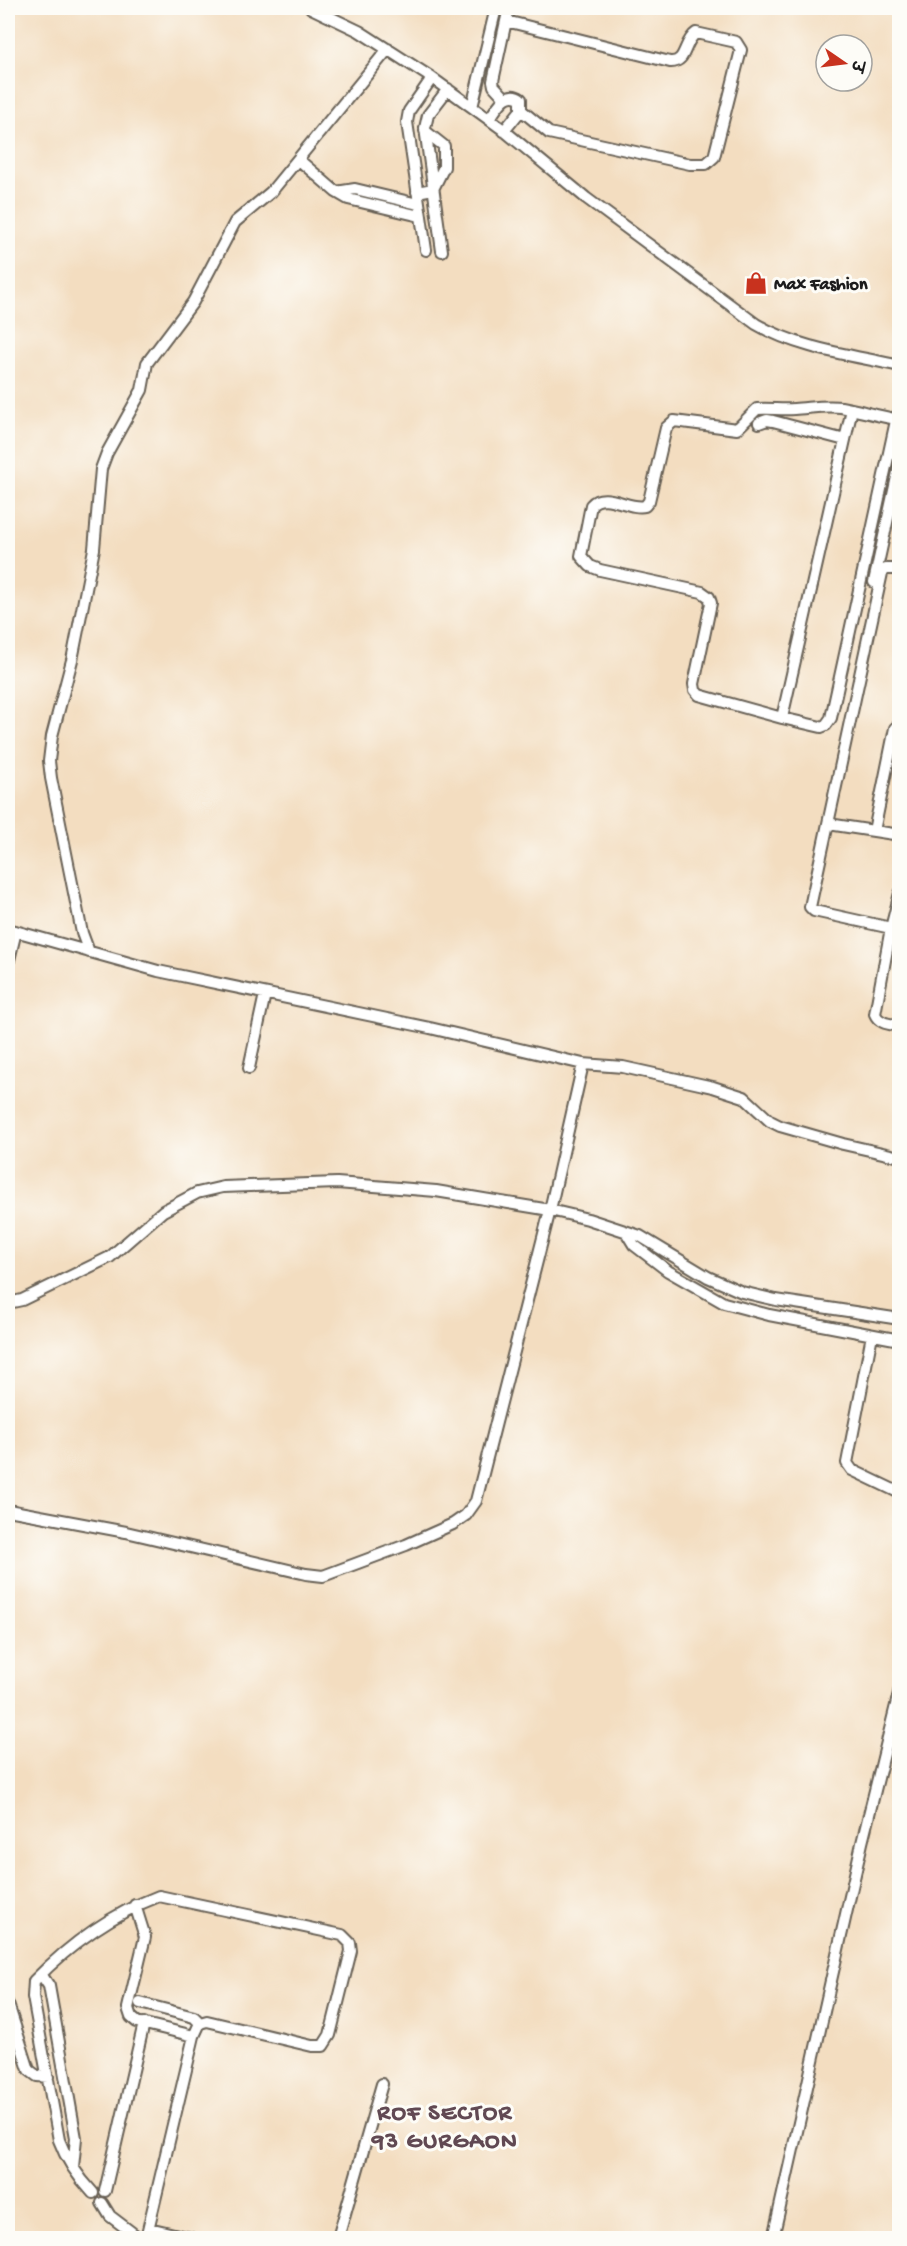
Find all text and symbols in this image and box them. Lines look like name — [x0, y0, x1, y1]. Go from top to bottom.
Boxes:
north arrow — [814, 33, 874, 93]
text: उ — [844, 56, 866, 75]
shop icon: Max Fashion — [743, 270, 769, 296]
place label: Max Fashion — [774, 275, 868, 296]
district label: ROF SECTOR 93 GURGAON — [371, 2100, 518, 2157]

